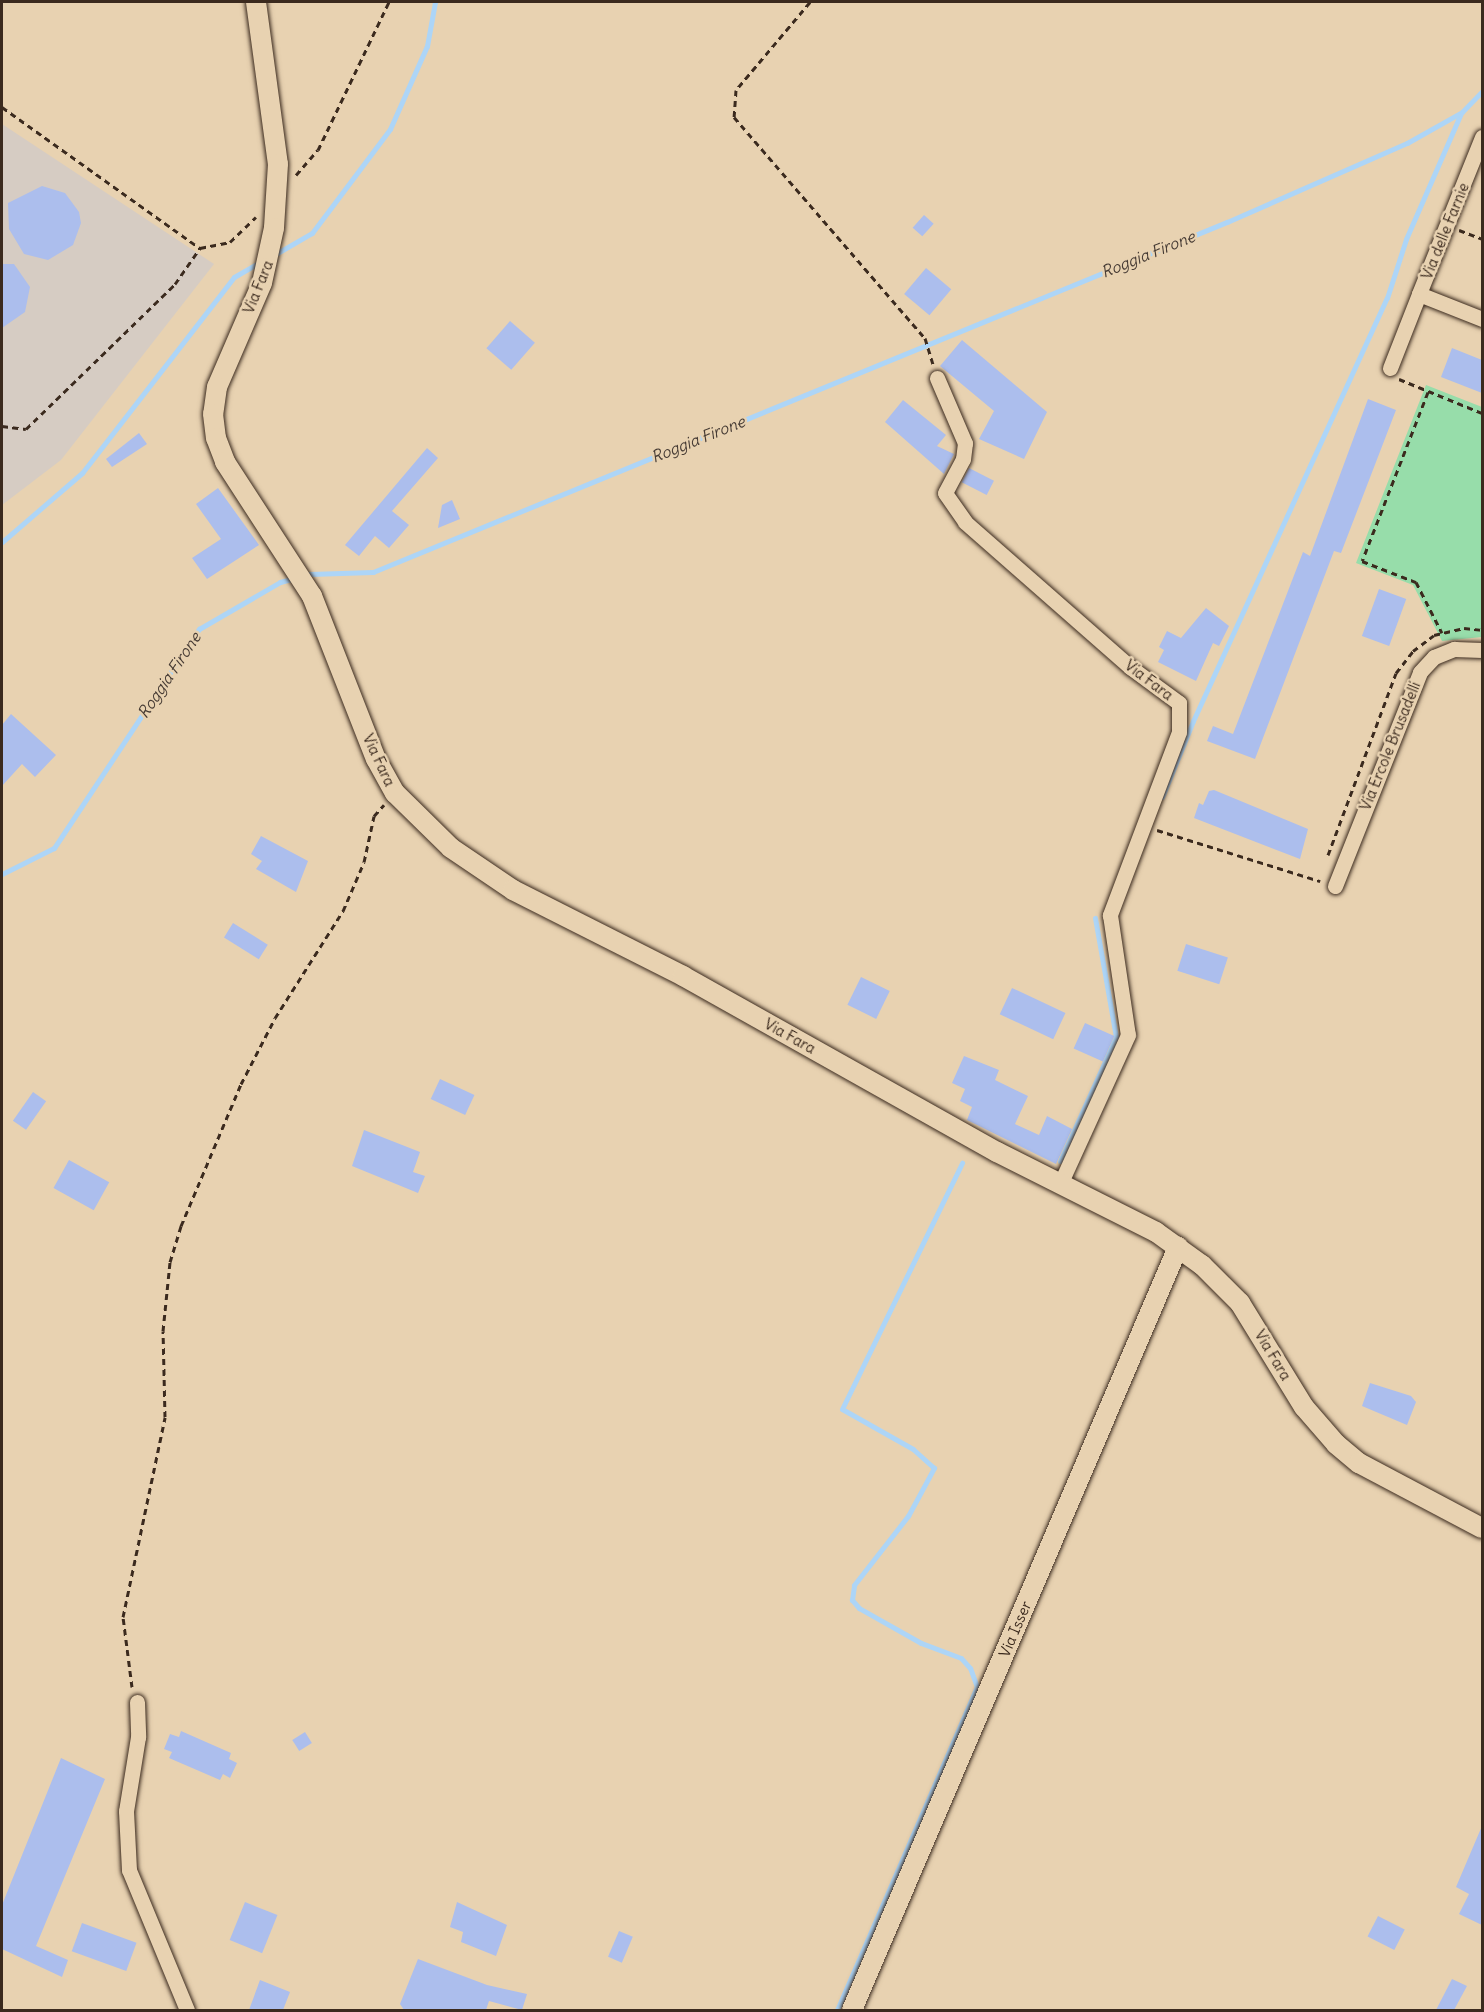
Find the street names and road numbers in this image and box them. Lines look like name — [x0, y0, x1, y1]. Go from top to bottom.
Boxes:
street label: Via delle Farnie — [1417, 180, 1473, 282]
street label: Via Fara — [239, 258, 277, 316]
street label: Via Fara — [1121, 656, 1177, 704]
street label: Via Ercole Brusadelli — [1356, 679, 1424, 813]
street label: Via Fara — [359, 731, 399, 789]
street label: Via Fara — [761, 1015, 819, 1057]
street label: Via Fara — [1251, 1326, 1295, 1384]
street label: Via Isser — [995, 1598, 1035, 1660]

